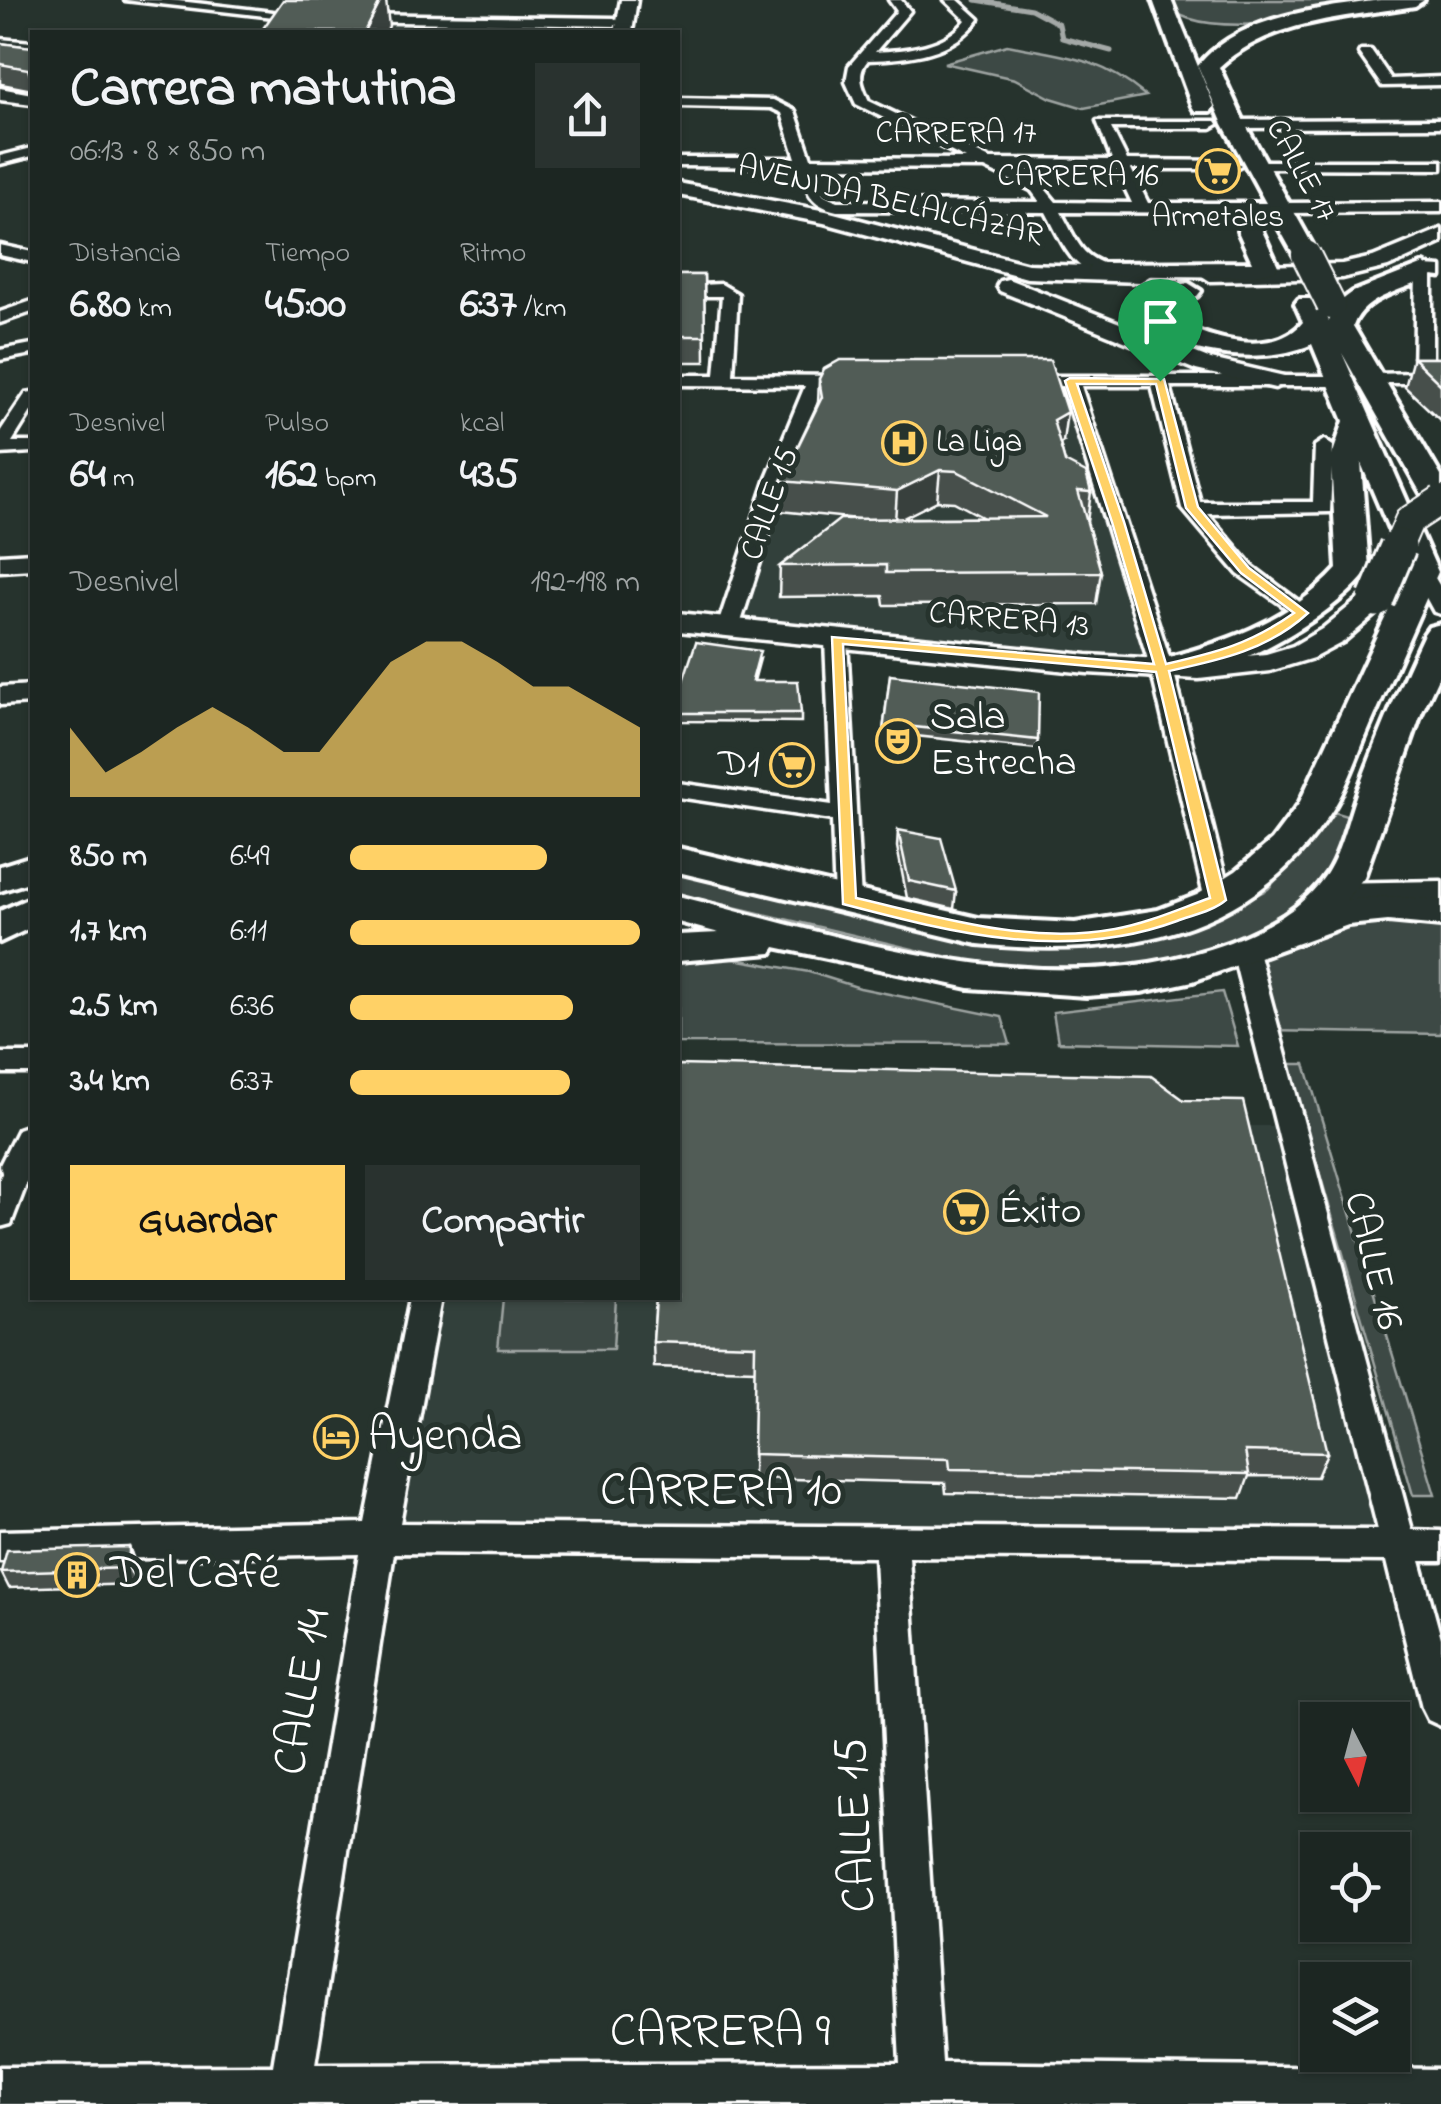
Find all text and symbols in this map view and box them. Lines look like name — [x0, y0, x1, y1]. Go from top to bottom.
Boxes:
text: Carrera matutina — [70, 51, 457, 131]
button: share — [535, 63, 640, 168]
street label: CARRERA 17 — [876, 111, 1036, 158]
street label: CALLE 17 — [1252, 111, 1348, 231]
text: 06:13 · 8 × 850 m — [70, 129, 265, 176]
street label: AVENIDA BELALCÁZAR — [733, 144, 1047, 260]
supermarket icon: Armetales — [1195, 148, 1241, 194]
street label: CARRERA 16 — [997, 154, 1159, 201]
place label: Armetales — [1152, 195, 1284, 242]
text: Distancia — [70, 234, 181, 275]
text: Tiempo — [265, 234, 350, 275]
text: Ritmo — [460, 234, 526, 275]
text: 6.80 — [70, 275, 131, 336]
text: 45:00 — [265, 275, 346, 336]
text: 6:37 — [460, 275, 517, 336]
pin — [1118, 279, 1203, 382]
text: km — [131, 289, 172, 330]
text: /km — [517, 289, 566, 330]
icon: arrive — [1133, 294, 1188, 349]
text: Desnivel — [70, 404, 165, 445]
text: Pulso — [265, 404, 329, 445]
text: kcal — [460, 404, 505, 445]
hospital icon: La Liga — [881, 420, 927, 466]
place label: La Liga — [936, 420, 1022, 467]
street label: CALLE 15 — [730, 441, 812, 567]
text: 64 — [70, 445, 106, 506]
text: 162 — [265, 445, 318, 506]
text: 435 — [460, 445, 519, 506]
text: m — [106, 459, 135, 500]
text: bpm — [318, 459, 376, 500]
text: Desnivel — [70, 560, 179, 607]
text: 192–198 m — [530, 560, 640, 607]
street label: CARRERA 13 — [927, 591, 1091, 651]
place label: Sala Estrecha — [930, 689, 1077, 794]
theatre icon: Sala Estrecha — [875, 718, 921, 764]
place label: D1 — [717, 736, 760, 795]
supermarket icon: D1 — [769, 742, 815, 788]
text: 850 m — [70, 834, 147, 881]
text: 6:49 — [230, 834, 270, 881]
text: 1.7 km — [70, 909, 147, 956]
text: 6:11 — [230, 909, 267, 956]
text: 2.5 km — [70, 984, 158, 1031]
text: 6:36 — [230, 984, 274, 1031]
text: 3.4 km — [70, 1059, 150, 1106]
text: 6:37 — [230, 1059, 273, 1106]
button: Guardar — [70, 1165, 345, 1280]
button: Compartir — [365, 1165, 640, 1280]
place label: Éxito — [998, 1183, 1082, 1242]
street label: CALLE 16 — [1326, 1186, 1418, 1336]
supermarket icon: Éxito — [943, 1189, 989, 1235]
place label: Ayenda — [368, 1402, 522, 1472]
hotel icon: Ayenda — [313, 1414, 359, 1460]
street label: CARRERA 10 — [600, 1457, 842, 1527]
place label: Del Café — [109, 1540, 280, 1610]
building icon: Del Café — [54, 1552, 100, 1598]
street label: CALLE 14 — [256, 1604, 352, 1780]
north arrow — [1300, 1702, 1410, 1812]
map controls — [1300, 1702, 1410, 2072]
street label: CALLE 15 — [817, 1736, 897, 1914]
button: locate — [1300, 1832, 1410, 1942]
button: layers — [1300, 1962, 1410, 2072]
street label: CARRERA 9 — [610, 1998, 831, 2068]

